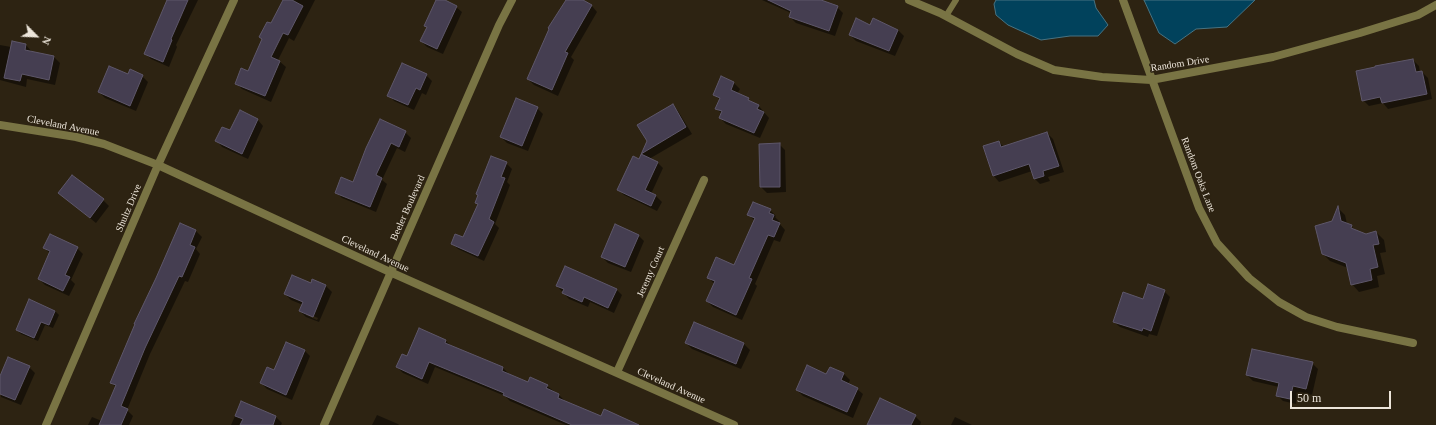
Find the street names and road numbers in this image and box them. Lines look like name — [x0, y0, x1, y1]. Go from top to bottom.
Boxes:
street label: Random Drive — [1150, 53, 1210, 75]
street label: Cleveland Avenue — [26, 113, 100, 139]
street label: Random Oaks Lane — [1178, 136, 1218, 214]
street label: Beeler Boulevard — [388, 173, 428, 243]
street label: Shultz Drive — [114, 182, 144, 234]
street label: Cleveland Avenue — [339, 233, 411, 275]
street label: Jeremy Court — [635, 245, 667, 299]
street label: Cleveland Avenue — [635, 366, 707, 406]

